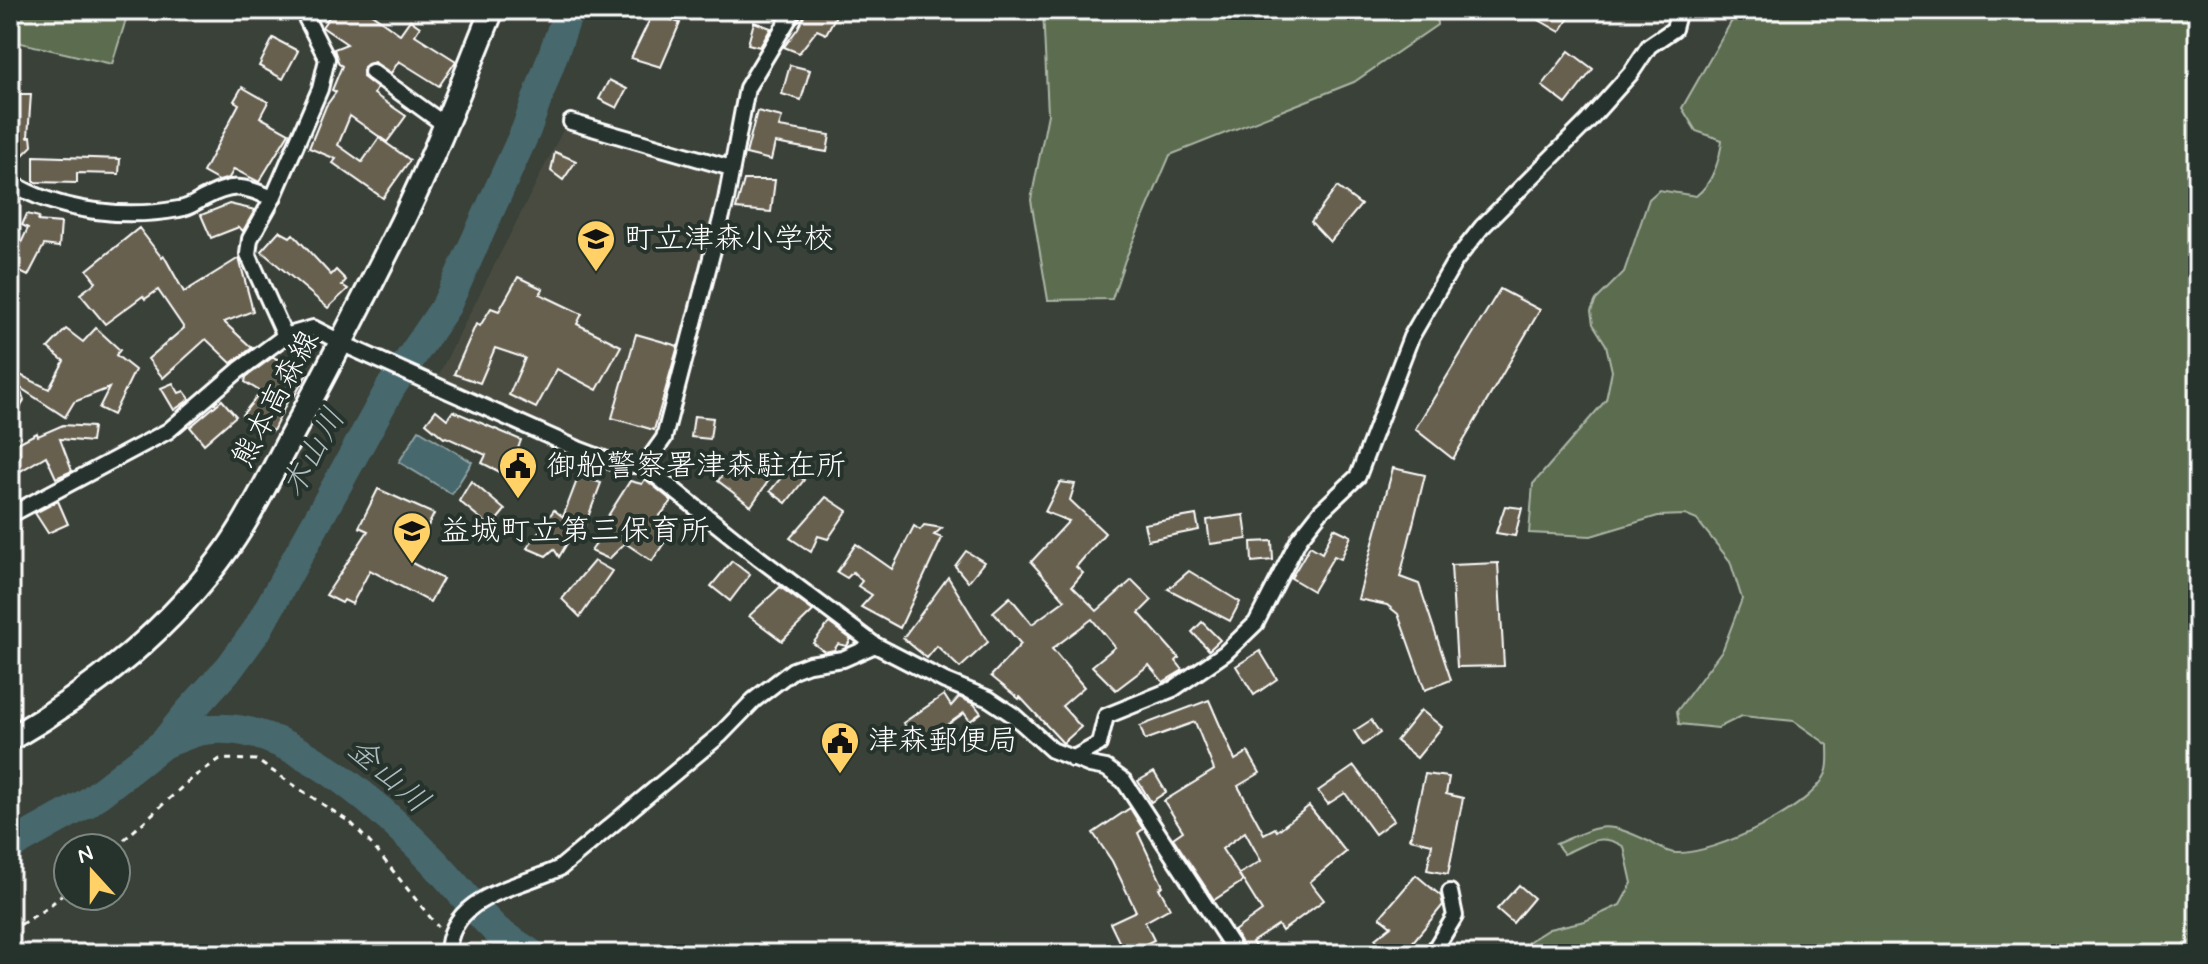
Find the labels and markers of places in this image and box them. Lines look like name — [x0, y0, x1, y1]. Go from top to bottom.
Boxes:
school or university icon: 町立津森小学校 — [575, 218, 617, 273]
place label: 町立津森小学校 — [624, 220, 834, 259]
public building icon: 御船警察署津森駐在所 — [497, 445, 539, 500]
place label: 御船警察署津森駐在所 — [546, 447, 846, 486]
school or university icon: 益城町立第三保育所 — [391, 510, 433, 565]
place label: 益城町立第三保育所 — [440, 512, 710, 551]
public building icon: 津森郵便局 — [819, 720, 861, 775]
place label: 津森郵便局 — [868, 722, 1018, 761]

